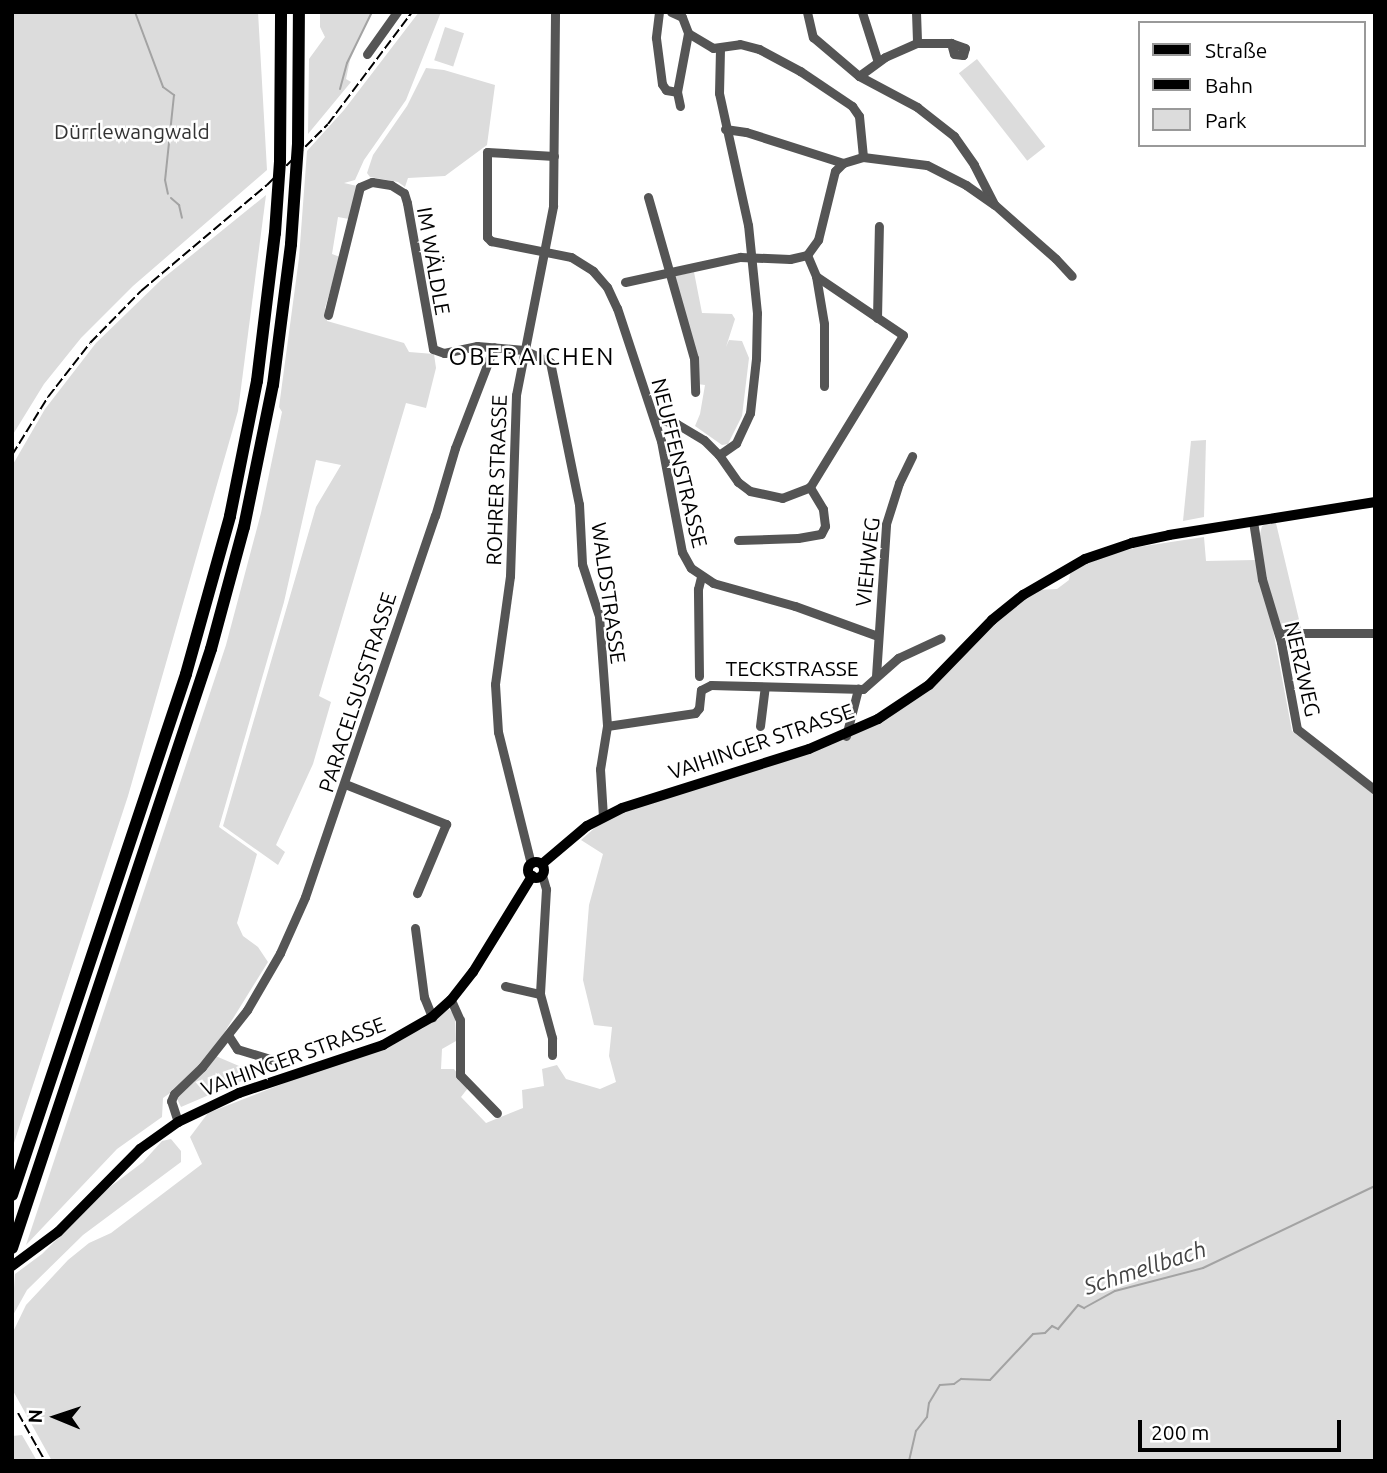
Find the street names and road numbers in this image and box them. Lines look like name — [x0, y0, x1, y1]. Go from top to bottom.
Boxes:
street label: IM WÄLDLE — [412, 205, 456, 317]
street label: NEUFFENSTRASSE — [647, 376, 713, 550]
street label: ROHRER STRASSE — [480, 394, 512, 566]
street label: VIEHWEG — [850, 516, 884, 608]
street label: WALDSTRASSE — [587, 521, 631, 665]
street label: PARACELSUSSTRASSE — [313, 589, 401, 795]
street label: NERZWEG — [1280, 619, 1326, 719]
street label: TECKSTRASSE — [726, 655, 858, 681]
street label: VAIHINGER STRASSE — [665, 698, 857, 784]
street label: VAIHINGER STRASSE — [198, 1011, 388, 1101]

